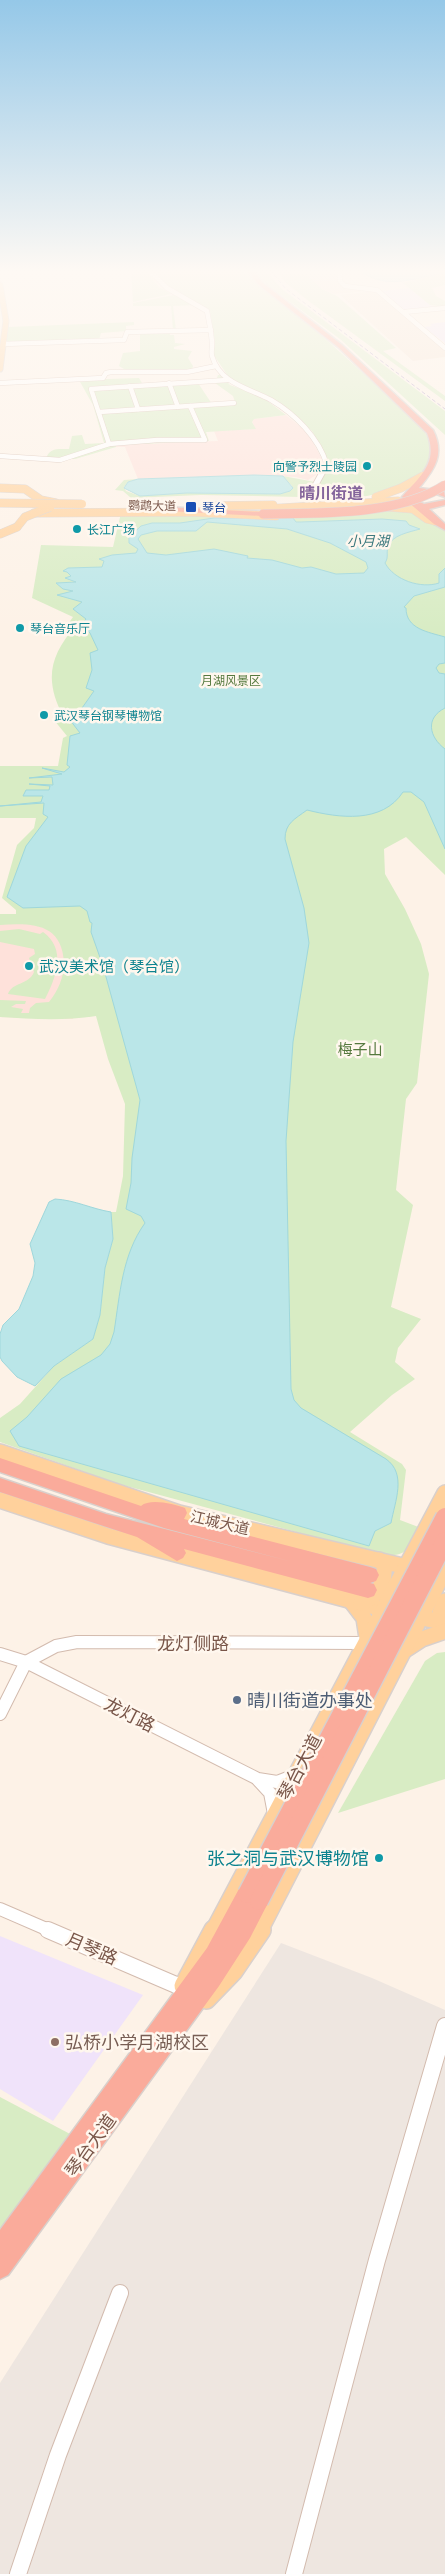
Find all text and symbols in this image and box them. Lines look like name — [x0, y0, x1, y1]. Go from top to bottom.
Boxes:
place label: 向警予烈士陵园 — [273, 459, 357, 473]
marker: 向警予烈士陵园 — [361, 460, 373, 472]
district label: 晴川街道 — [299, 483, 363, 502]
street label: 鹦鹉大道 — [128, 498, 176, 512]
marker: 琴台 — [184, 500, 198, 514]
place label: 琴台 — [202, 500, 226, 514]
place label: 长江广场 — [87, 522, 135, 536]
marker: 长江广场 — [71, 523, 83, 535]
water label: 小月湖 — [347, 532, 391, 549]
place label: 琴台音乐厅 — [30, 621, 90, 635]
marker: 琴台音乐厅 — [14, 622, 26, 634]
park label: 月湖风景区 — [201, 673, 261, 687]
place label: 武汉琴台钢琴博物馆 — [54, 708, 162, 722]
marker: 武汉琴台钢琴博物馆 — [38, 709, 50, 721]
place label: 武汉美术馆（琴台馆） — [39, 957, 189, 975]
marker: 武汉美术馆（琴台馆） — [23, 960, 35, 972]
park label: 梅子山 — [337, 1040, 383, 1058]
street label: 江城大道 — [189, 1506, 251, 1538]
street label: 龙灯侧路 — [157, 1632, 229, 1654]
place label: 晴川街道办事处 — [247, 1689, 373, 1711]
street label: 龙灯路 — [101, 1692, 159, 1736]
marker: 晴川街道办事处 — [231, 1694, 243, 1706]
street label: 琴台大道 — [272, 1730, 326, 1804]
place label: 张之洞与武汉博物馆 — [207, 1847, 369, 1869]
marker: 张之洞与武汉博物馆 — [373, 1852, 385, 1864]
street label: 月琴路 — [63, 1927, 121, 1969]
place label: 弘桥小学月湖校区 — [65, 2031, 209, 2053]
marker: 弘桥小学月湖校区 — [49, 2036, 61, 2048]
street label: 琴台大道 — [60, 2109, 120, 2181]

